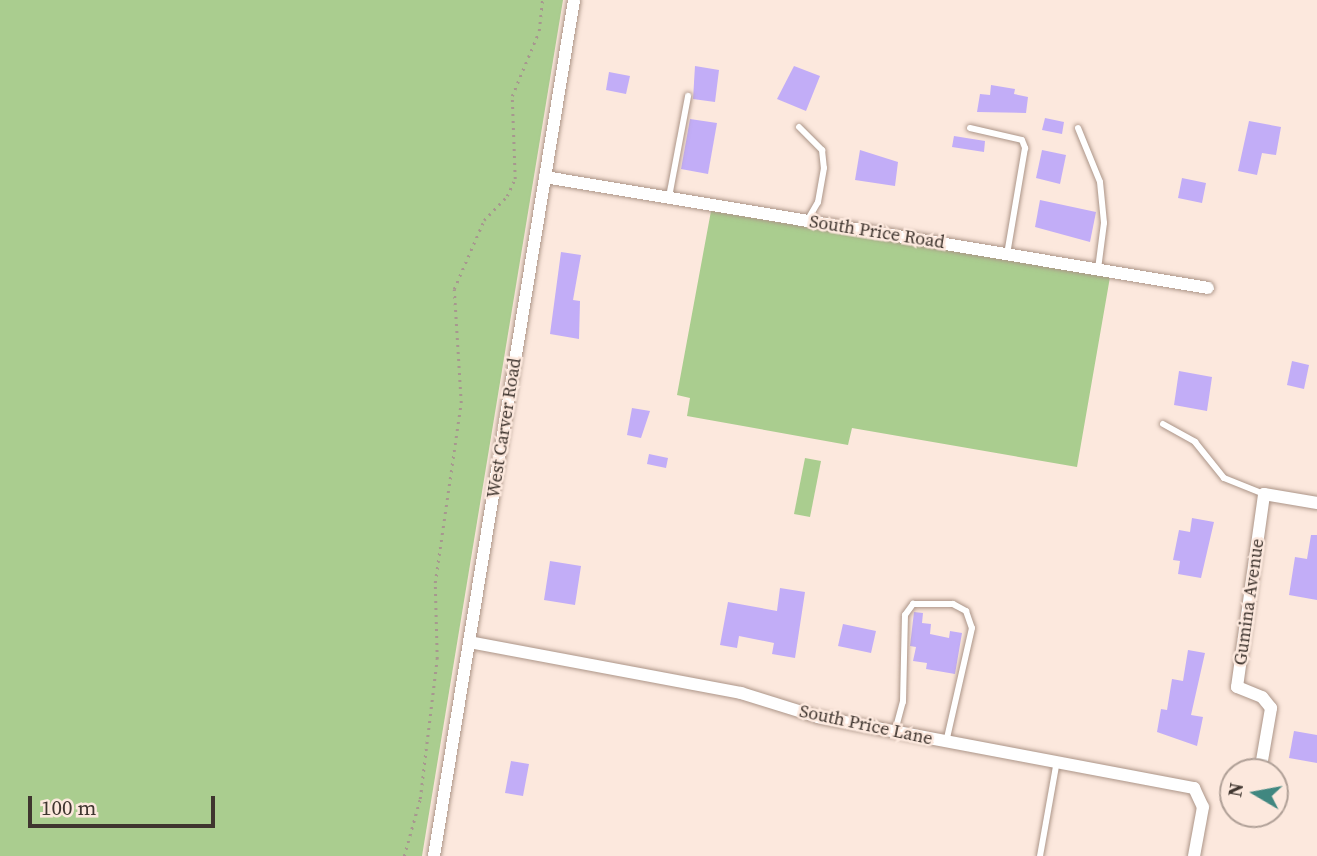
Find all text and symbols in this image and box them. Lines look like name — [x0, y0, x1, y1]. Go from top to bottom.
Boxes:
street label: South Price Road — [808, 211, 946, 253]
street label: West Carver Road — [482, 356, 526, 500]
street label: Gumina Avenue — [1229, 537, 1269, 667]
street label: South Price Lane — [797, 700, 935, 750]
north arrow — [1219, 758, 1289, 828]
text: N — [1221, 781, 1249, 799]
scale bar — [32, 782, 219, 826]
text: 100 m — [41, 793, 96, 822]

